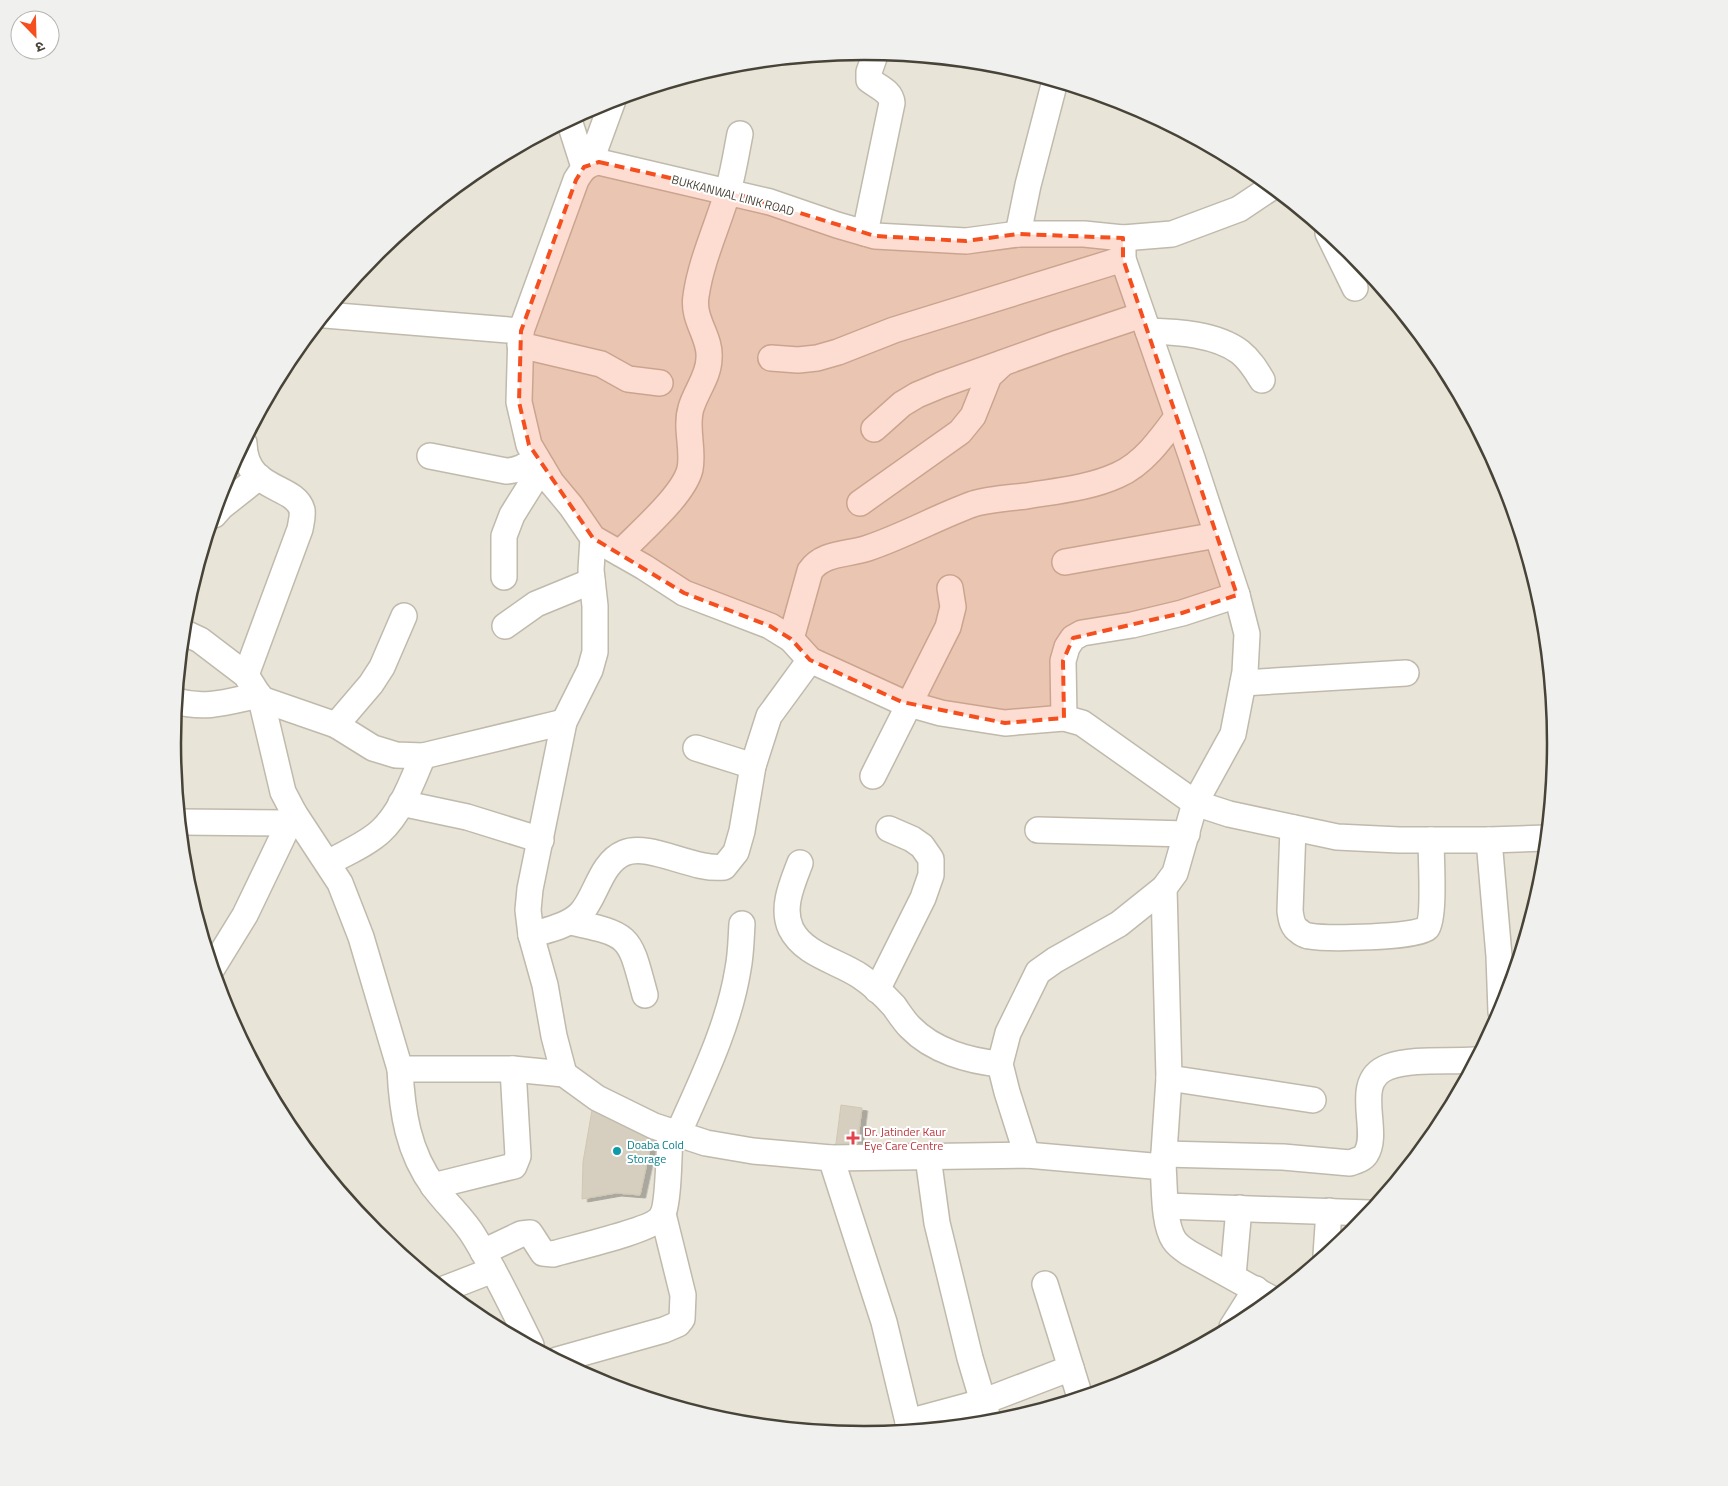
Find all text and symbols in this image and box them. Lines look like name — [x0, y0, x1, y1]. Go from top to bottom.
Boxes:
north arrow — [10, 10, 60, 60]
text: उ — [32, 36, 48, 59]
street label: BUKKANWAL LINK ROAD — [670, 169, 797, 221]
place label: Dr. Jatinder Kaur Eye Care Centre — [864, 1122, 946, 1155]
marker: Dr. Jatinder Kaur Eye Care Centre — [846, 1131, 860, 1145]
place label: Doaba Cold Storage — [627, 1135, 684, 1168]
marker: Doaba Cold Storage — [611, 1145, 623, 1157]

